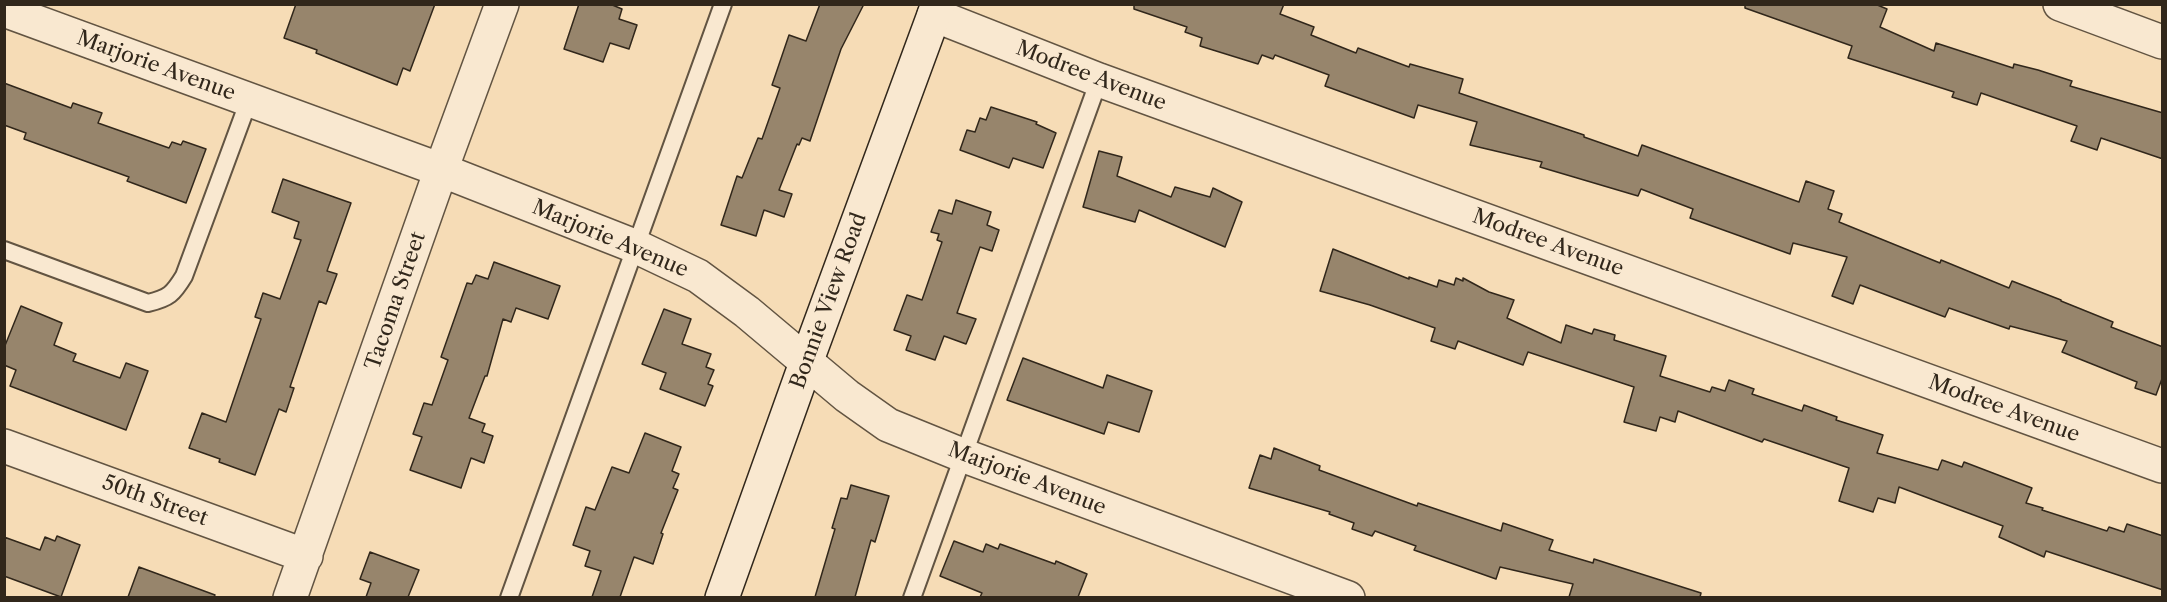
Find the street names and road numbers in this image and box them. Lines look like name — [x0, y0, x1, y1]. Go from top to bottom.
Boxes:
street label: Marjorie Avenue — [73, 26, 239, 106]
street label: Modree Avenue — [1012, 36, 1170, 116]
street label: Marjorie Avenue — [528, 195, 692, 283]
street label: Modree Avenue — [1469, 204, 1627, 282]
street label: Bonnie View Road — [785, 210, 873, 392]
street label: Tacoma Street — [361, 229, 431, 373]
street label: Modree Avenue — [1925, 370, 2083, 448]
street label: Marjorie Avenue — [945, 437, 1109, 521]
street label: 50th Street — [99, 470, 211, 532]

